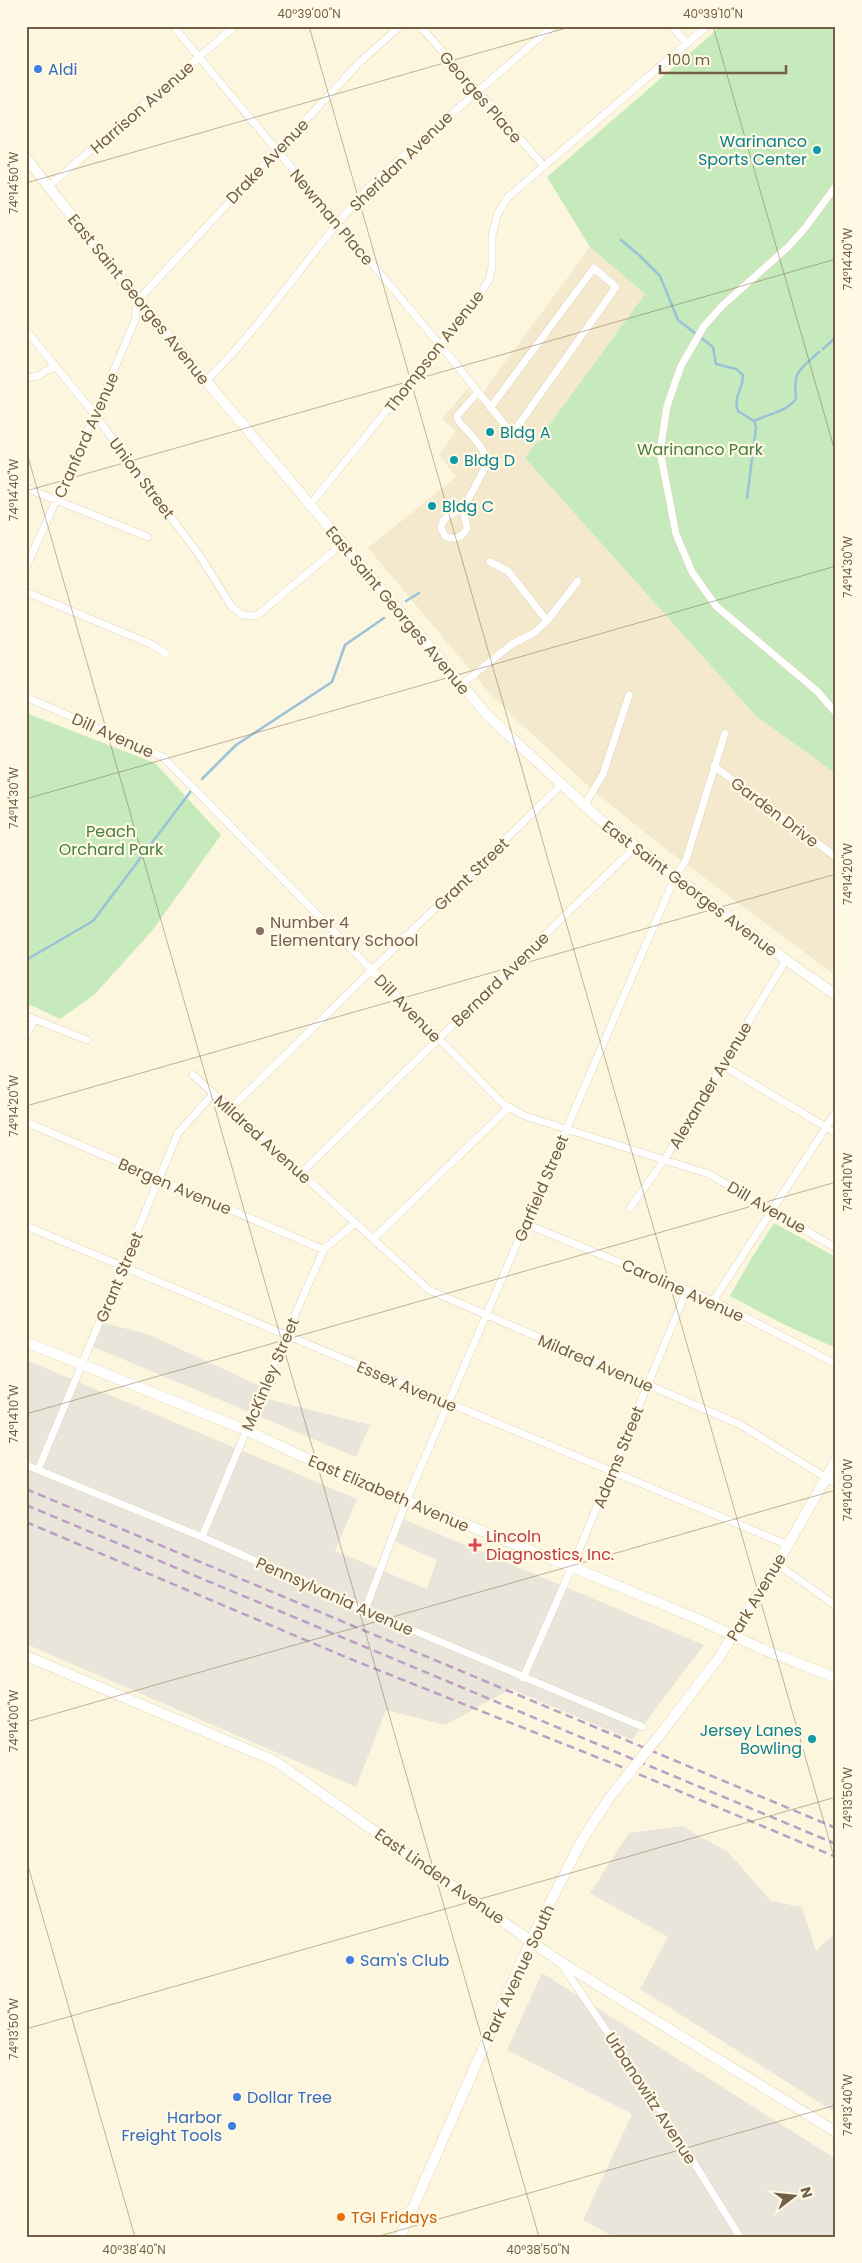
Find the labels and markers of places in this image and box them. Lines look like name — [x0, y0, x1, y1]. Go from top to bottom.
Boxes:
place label: Aldi — [48, 58, 77, 81]
marker: Aldi — [32, 63, 44, 75]
place label: Warinanco Sports Center — [698, 130, 807, 171]
marker: Warinanco Sports Center — [811, 144, 823, 156]
place label: Bldg A — [500, 421, 551, 444]
marker: Bldg A — [484, 426, 496, 438]
place label: Bldg D — [464, 449, 515, 472]
marker: Bldg D — [448, 454, 460, 466]
place label: Bldg C — [442, 495, 494, 518]
marker: Bldg C — [426, 500, 438, 512]
place label: Number 4 Elementary School — [270, 911, 418, 952]
marker: Number 4 Elementary School — [254, 925, 266, 937]
place label: Lincoln Diagnostics, Inc. — [486, 1525, 614, 1566]
marker: Lincoln Diagnostics, Inc. — [468, 1538, 482, 1552]
place label: Jersey Lanes Bowling — [700, 1719, 802, 1760]
marker: Jersey Lanes Bowling — [806, 1733, 818, 1745]
place label: Sam's Club — [360, 1949, 449, 1972]
marker: Sam's Club — [344, 1954, 356, 1966]
place label: Dollar Tree — [247, 2086, 332, 2109]
marker: Dollar Tree — [231, 2091, 243, 2103]
place label: Harbor Freight Tools — [122, 2106, 222, 2147]
marker: Harbor Freight Tools — [226, 2120, 238, 2132]
place label: TGI Fridays — [351, 2206, 437, 2229]
marker: TGI Fridays — [335, 2211, 347, 2223]

